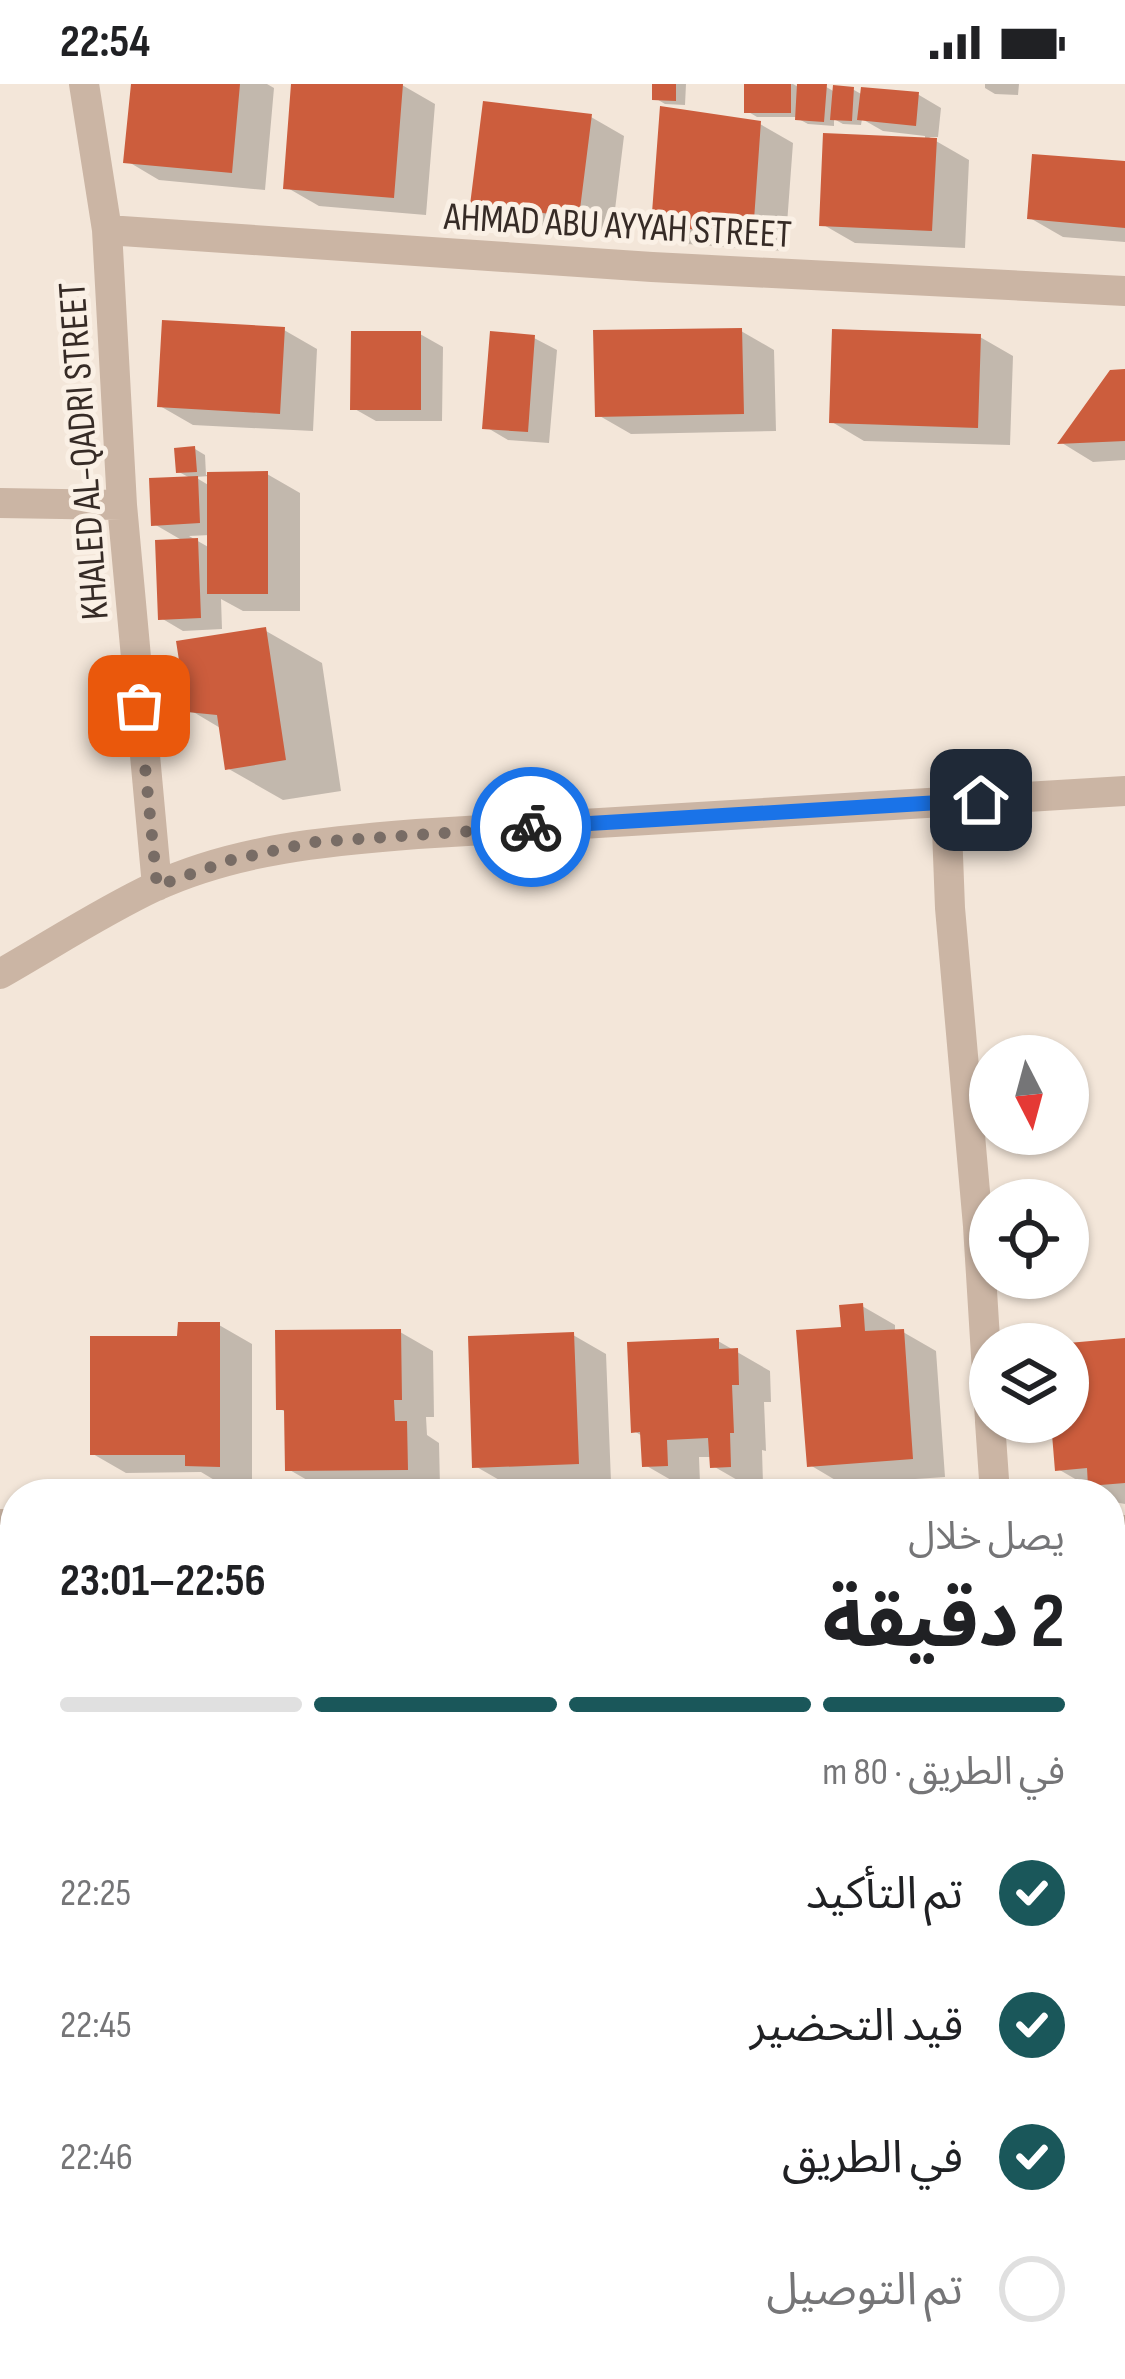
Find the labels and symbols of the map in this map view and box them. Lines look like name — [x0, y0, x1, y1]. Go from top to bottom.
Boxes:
street label: AHMAD ABU AYYAH STREET — [442, 194, 793, 259]
street label: KHALED AL-QADRI STREET — [49, 280, 120, 621]
pin — [88, 655, 190, 757]
pin — [930, 749, 1032, 851]
courier — [471, 767, 591, 887]
north arrow — [969, 1035, 1089, 1155]

